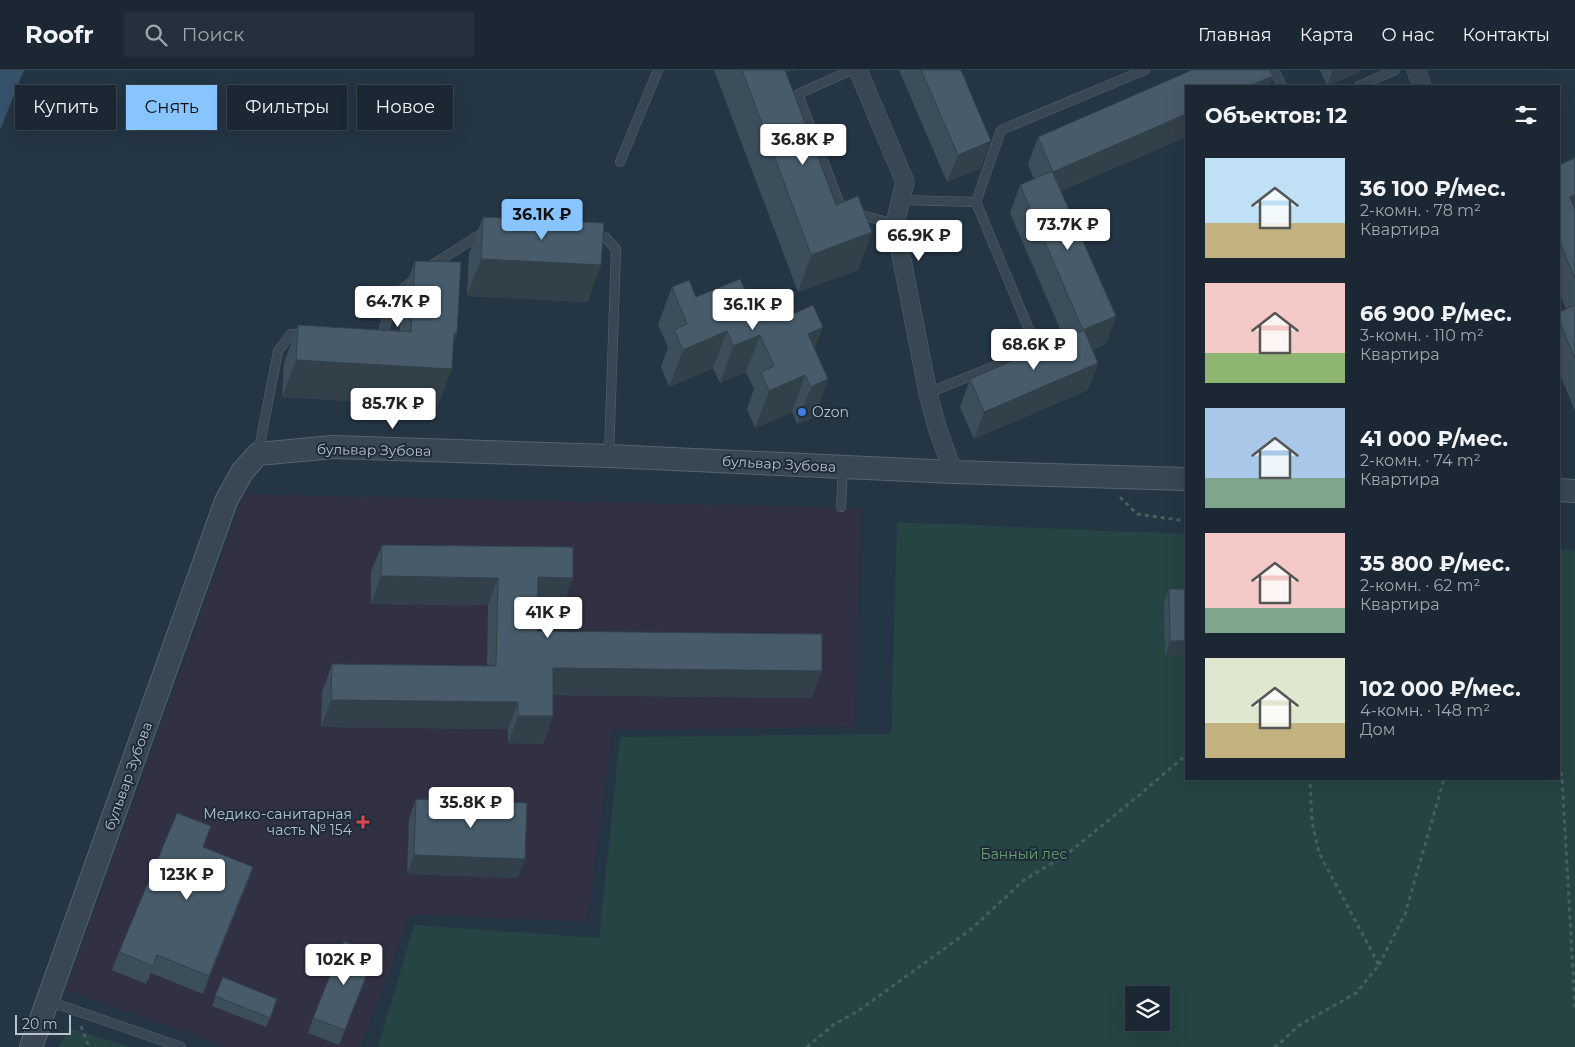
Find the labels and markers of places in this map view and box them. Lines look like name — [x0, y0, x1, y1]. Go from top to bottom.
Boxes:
pin: 36.8K ₽ — [757, 124, 849, 166]
pin: 36.1K ₽ — [496, 198, 588, 241]
pin: 73.7K ₽ — [1022, 208, 1114, 251]
pin: 66.9K ₽ — [873, 220, 965, 262]
pin: 64.7K ₽ — [352, 286, 444, 328]
pin: 36.1K ₽ — [707, 288, 799, 331]
pin: 68.6K ₽ — [988, 328, 1080, 371]
pin: 85.7K ₽ — [347, 388, 439, 430]
place label: Ozon — [812, 403, 849, 421]
marker: Ozon — [796, 406, 808, 418]
pin: 41K ₽ — [513, 596, 583, 639]
pin: 35.8K ₽ — [425, 786, 517, 829]
place label: Медико-санитарная часть № 154 — [203, 805, 353, 839]
marker: Медико-санитарная часть № 154 — [356, 815, 370, 829]
pin: 123K ₽ — [146, 858, 228, 901]
pin: 102K ₽ — [303, 944, 385, 986]

